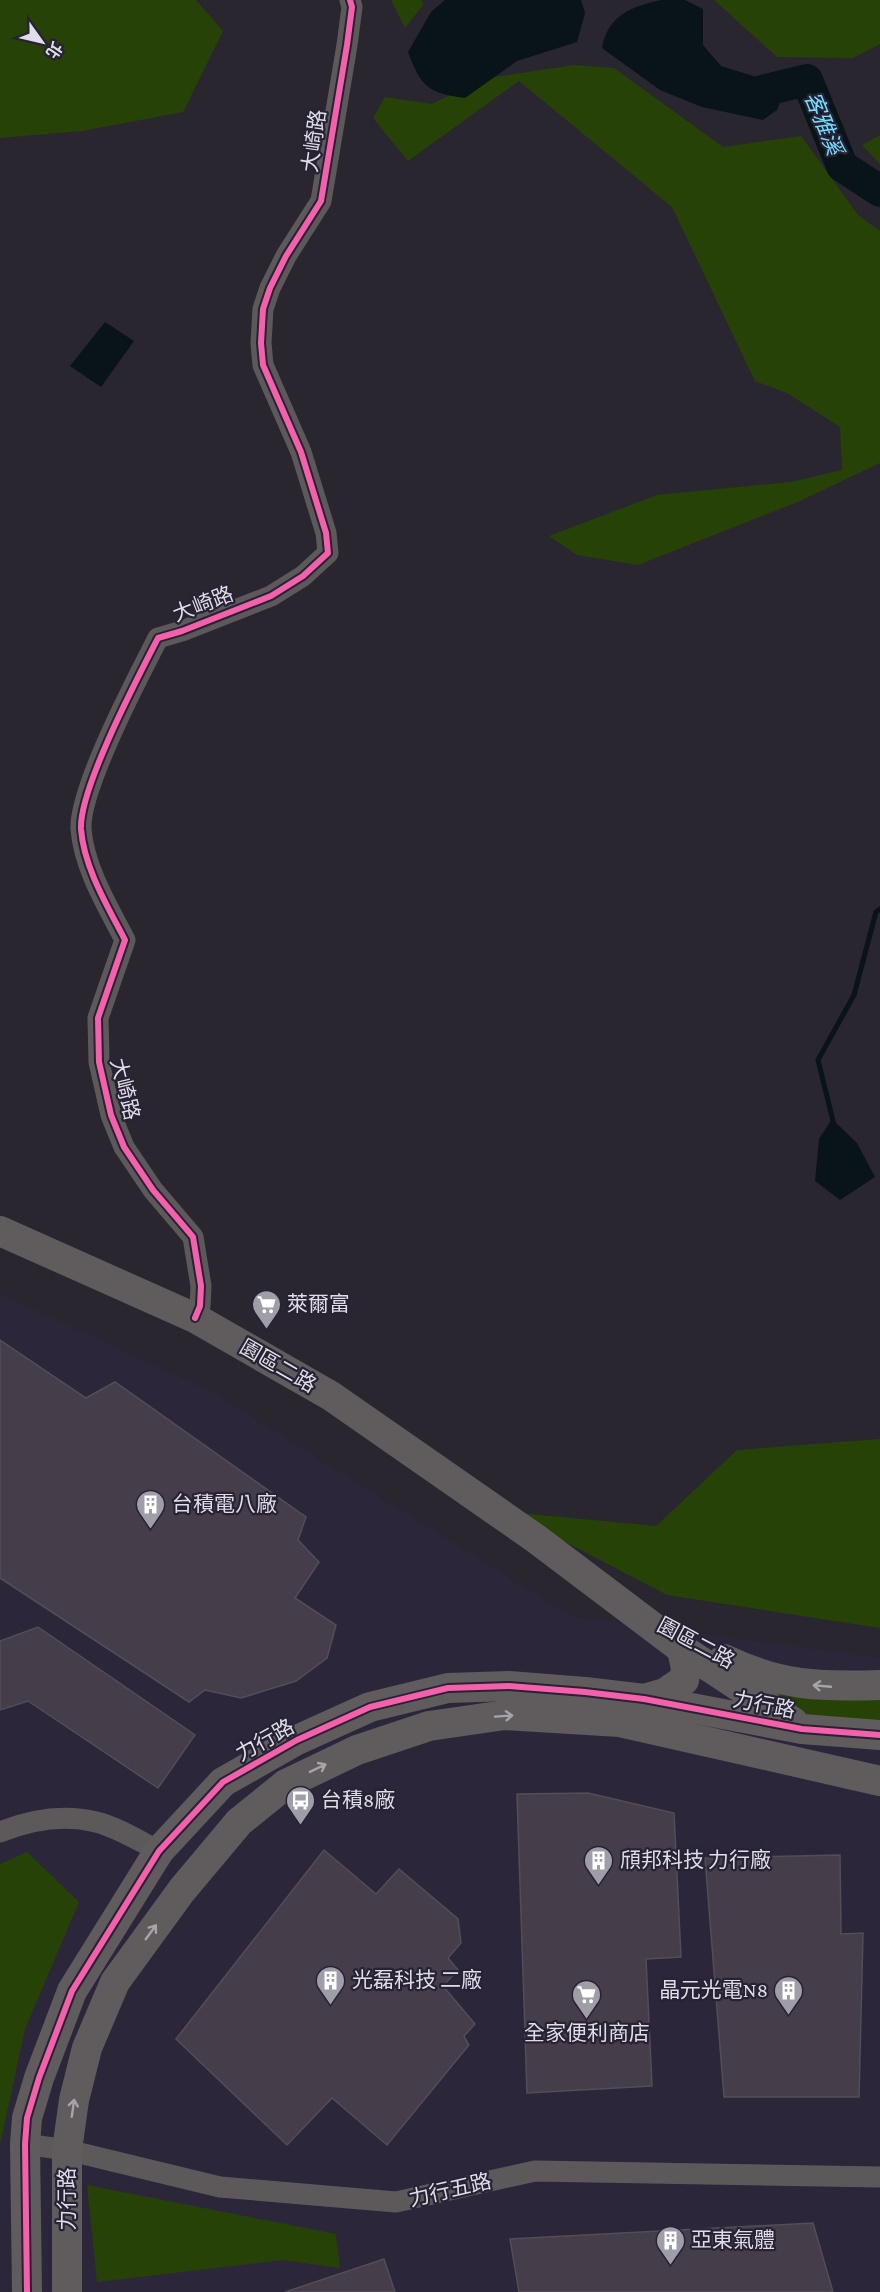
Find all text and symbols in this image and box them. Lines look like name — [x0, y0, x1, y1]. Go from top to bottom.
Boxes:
north arrow — [12, 12, 72, 72]
text: 北 — [42, 39, 66, 62]
water label: 客雅溪 — [800, 88, 849, 161]
street label: 大崎路 — [298, 108, 330, 174]
street label: 大崎路 — [169, 582, 237, 626]
street label: 大崎路 — [106, 1056, 144, 1122]
supermarket icon: 萊爾富 — [250, 1288, 282, 1330]
place label: 萊爾富 — [287, 1292, 350, 1316]
street label: 園區二路 — [236, 1335, 320, 1397]
building icon: 台積電八廠 — [135, 1488, 167, 1530]
place label: 台積電八廠 — [172, 1492, 277, 1516]
street label: 園區二路 — [653, 1613, 739, 1673]
one-way arrow — [812, 1680, 832, 1691]
street label: 力行路 — [731, 1687, 797, 1723]
one-way arrow — [494, 1710, 514, 1721]
street label: 力行路 — [232, 1714, 298, 1766]
one-way arrow — [309, 1762, 327, 1774]
bus stop icon: 台積8廠 — [284, 1784, 316, 1826]
place label: 台積8廠 — [321, 1788, 395, 1812]
building icon: 頎邦科技 力行廠 — [583, 1844, 615, 1886]
place label: 頎邦科技 力行廠 — [620, 1848, 771, 1872]
one-way arrow — [145, 1924, 157, 1940]
building icon: 光磊科技 二廠 — [315, 1964, 347, 2006]
place label: 光磊科技 二廠 — [352, 1968, 482, 1992]
building icon: 晶元光電N8 — [773, 1974, 805, 2016]
supermarket icon: 全家便利商店 — [571, 1978, 603, 2020]
place label: 晶元光電N8 — [659, 1978, 768, 2002]
place label: 全家便利商店 — [524, 2021, 650, 2045]
one-way arrow — [67, 2098, 78, 2118]
street label: 力行路 — [55, 2168, 79, 2231]
street label: 力行五路 — [406, 2169, 494, 2211]
building icon: 亞東氣體 — [654, 2224, 686, 2266]
place label: 亞東氣體 — [691, 2228, 775, 2252]

